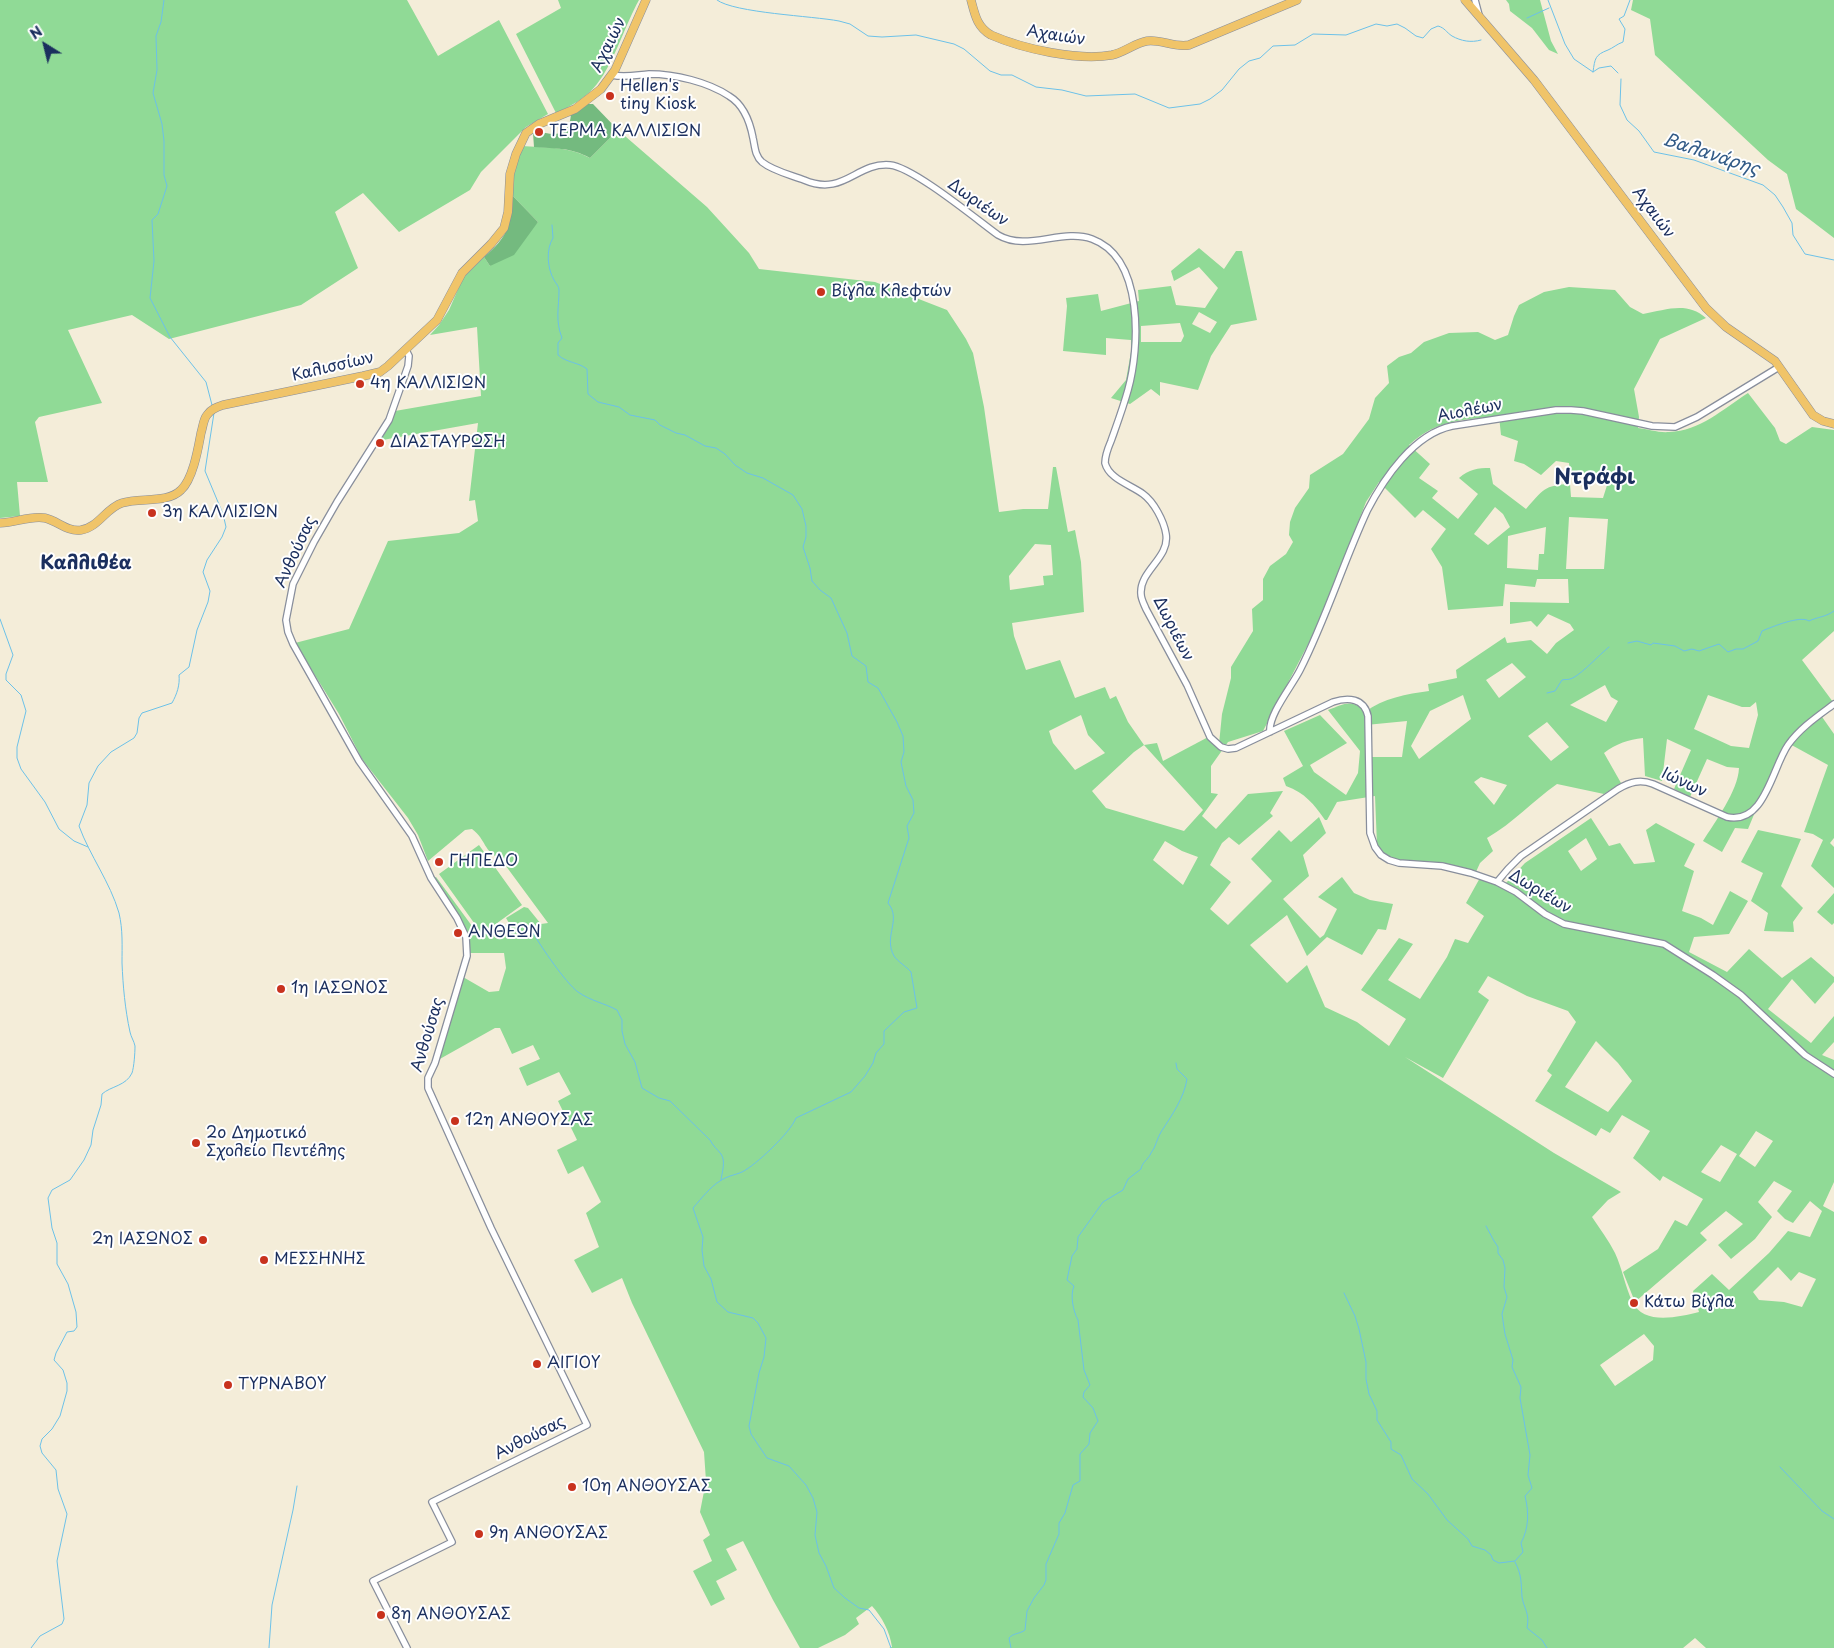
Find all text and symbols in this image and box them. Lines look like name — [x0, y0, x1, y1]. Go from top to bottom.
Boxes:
street label: Αχαιών — [587, 14, 631, 76]
north arrow — [20, 20, 70, 70]
text: N — [25, 21, 47, 44]
street label: Αχαιών — [1025, 22, 1087, 50]
place label: Hellen's tiny Kiosk — [620, 77, 696, 115]
marker: Hellen's tiny Kiosk — [604, 90, 616, 102]
place label: ΤΕΡΜΑ ΚΑΛΛΙΣΙΩΝ — [549, 122, 701, 142]
marker: ΤΕΡΜΑ ΚΑΛΛΙΣΙΩΝ — [533, 126, 545, 138]
water label: Βαλανάρης — [1660, 129, 1762, 181]
street label: Δωριέων — [944, 175, 1012, 231]
street label: Αχαιών — [1628, 184, 1678, 242]
place label: Βίγλα Κλεφτών — [831, 282, 952, 302]
marker: Βίγλα Κλεφτών — [815, 286, 827, 298]
street label: Καλισσίων — [290, 348, 376, 386]
place label: 4η ΚΑΛΛΙΣΙΩΝ — [370, 374, 486, 394]
marker: 4η ΚΑΛΛΙΣΙΩΝ — [354, 378, 366, 390]
street label: Αιολέων — [1436, 395, 1504, 427]
place label: ΔΙΑΣΤΑΥΡΩΣΗ — [390, 433, 506, 453]
marker: ΔΙΑΣΤΑΥΡΩΣΗ — [374, 437, 386, 449]
district label: Ντράφι — [1555, 465, 1635, 491]
place label: 3η ΚΑΛΛΙΣΙΩΝ — [162, 503, 278, 523]
marker: 3η ΚΑΛΛΙΣΙΩΝ — [146, 507, 158, 519]
street label: Ανθούσας — [271, 513, 321, 591]
district label: Καλλιθέα — [40, 553, 132, 575]
street label: Δωριέων — [1149, 593, 1197, 665]
street label: Ιώνων — [1658, 764, 1710, 802]
place label: ΓΗΠΕΔΟ — [449, 852, 518, 872]
marker: ΓΗΠΕΔΟ — [433, 856, 445, 868]
street label: Δωριέων — [1505, 866, 1575, 918]
place label: ΑΝΘΕΩΝ — [468, 923, 541, 943]
marker: ΑΝΘΕΩΝ — [452, 927, 464, 939]
place label: 1η ΙΑΣΩΝΟΣ — [291, 979, 388, 999]
marker: 1η ΙΑΣΩΝΟΣ — [275, 983, 287, 995]
street label: Ανθούσας — [408, 995, 448, 1075]
place label: 12η ΑΝΘΟΥΣΑΣ — [465, 1111, 593, 1131]
marker: 12η ΑΝΘΟΥΣΑΣ — [449, 1115, 461, 1127]
place label: 2ο Δημοτικό Σχολείο Πεντέλης — [206, 1124, 345, 1162]
marker: 2ο Δημοτικό Σχολείο Πεντέλης — [190, 1137, 202, 1149]
place label: 2η ΙΑΣΩΝΟΣ — [92, 1230, 193, 1250]
marker: 2η ΙΑΣΩΝΟΣ — [197, 1234, 209, 1246]
place label: ΜΕΣΣΗΝΗΣ — [274, 1250, 366, 1270]
marker: ΜΕΣΣΗΝΗΣ — [258, 1254, 270, 1266]
place label: Κάτω Βίγλα — [1644, 1293, 1735, 1313]
marker: Κάτω Βίγλα — [1628, 1297, 1640, 1309]
place label: ΑΙΓΙΟΥ — [547, 1354, 600, 1374]
marker: ΑΙΓΙΟΥ — [531, 1358, 543, 1370]
place label: ΤΥΡΝΑΒΟΥ — [238, 1375, 326, 1395]
marker: ΤΥΡΝΑΒΟΥ — [222, 1379, 234, 1391]
street label: Ανθούσας — [491, 1412, 569, 1464]
place label: 10η ΑΝΘΟΥΣΑΣ — [582, 1477, 711, 1497]
marker: 10η ΑΝΘΟΥΣΑΣ — [566, 1481, 578, 1493]
place label: 9η ΑΝΘΟΥΣΑΣ — [489, 1524, 608, 1544]
marker: 9η ΑΝΘΟΥΣΑΣ — [473, 1528, 485, 1540]
place label: 8η ΑΝΘΟΥΣΑΣ — [391, 1605, 511, 1625]
marker: 8η ΑΝΘΟΥΣΑΣ — [375, 1609, 387, 1621]

